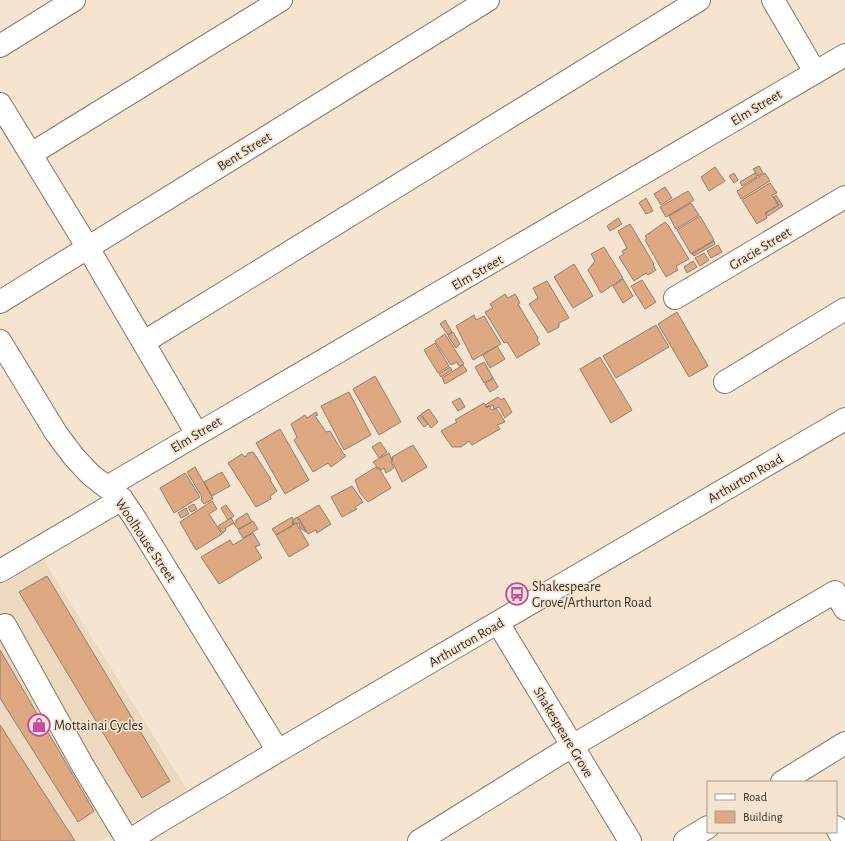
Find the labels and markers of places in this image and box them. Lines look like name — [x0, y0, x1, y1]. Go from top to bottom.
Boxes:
place label: Shakespeare Grove/Arthurton Road — [532, 580, 652, 610]
bus stop icon: Shakespeare Grove/Arthurton Road — [504, 581, 530, 607]
shop icon: Mottainai Cycles — [26, 712, 52, 738]
place label: Mottainai Cycles — [54, 719, 143, 733]

